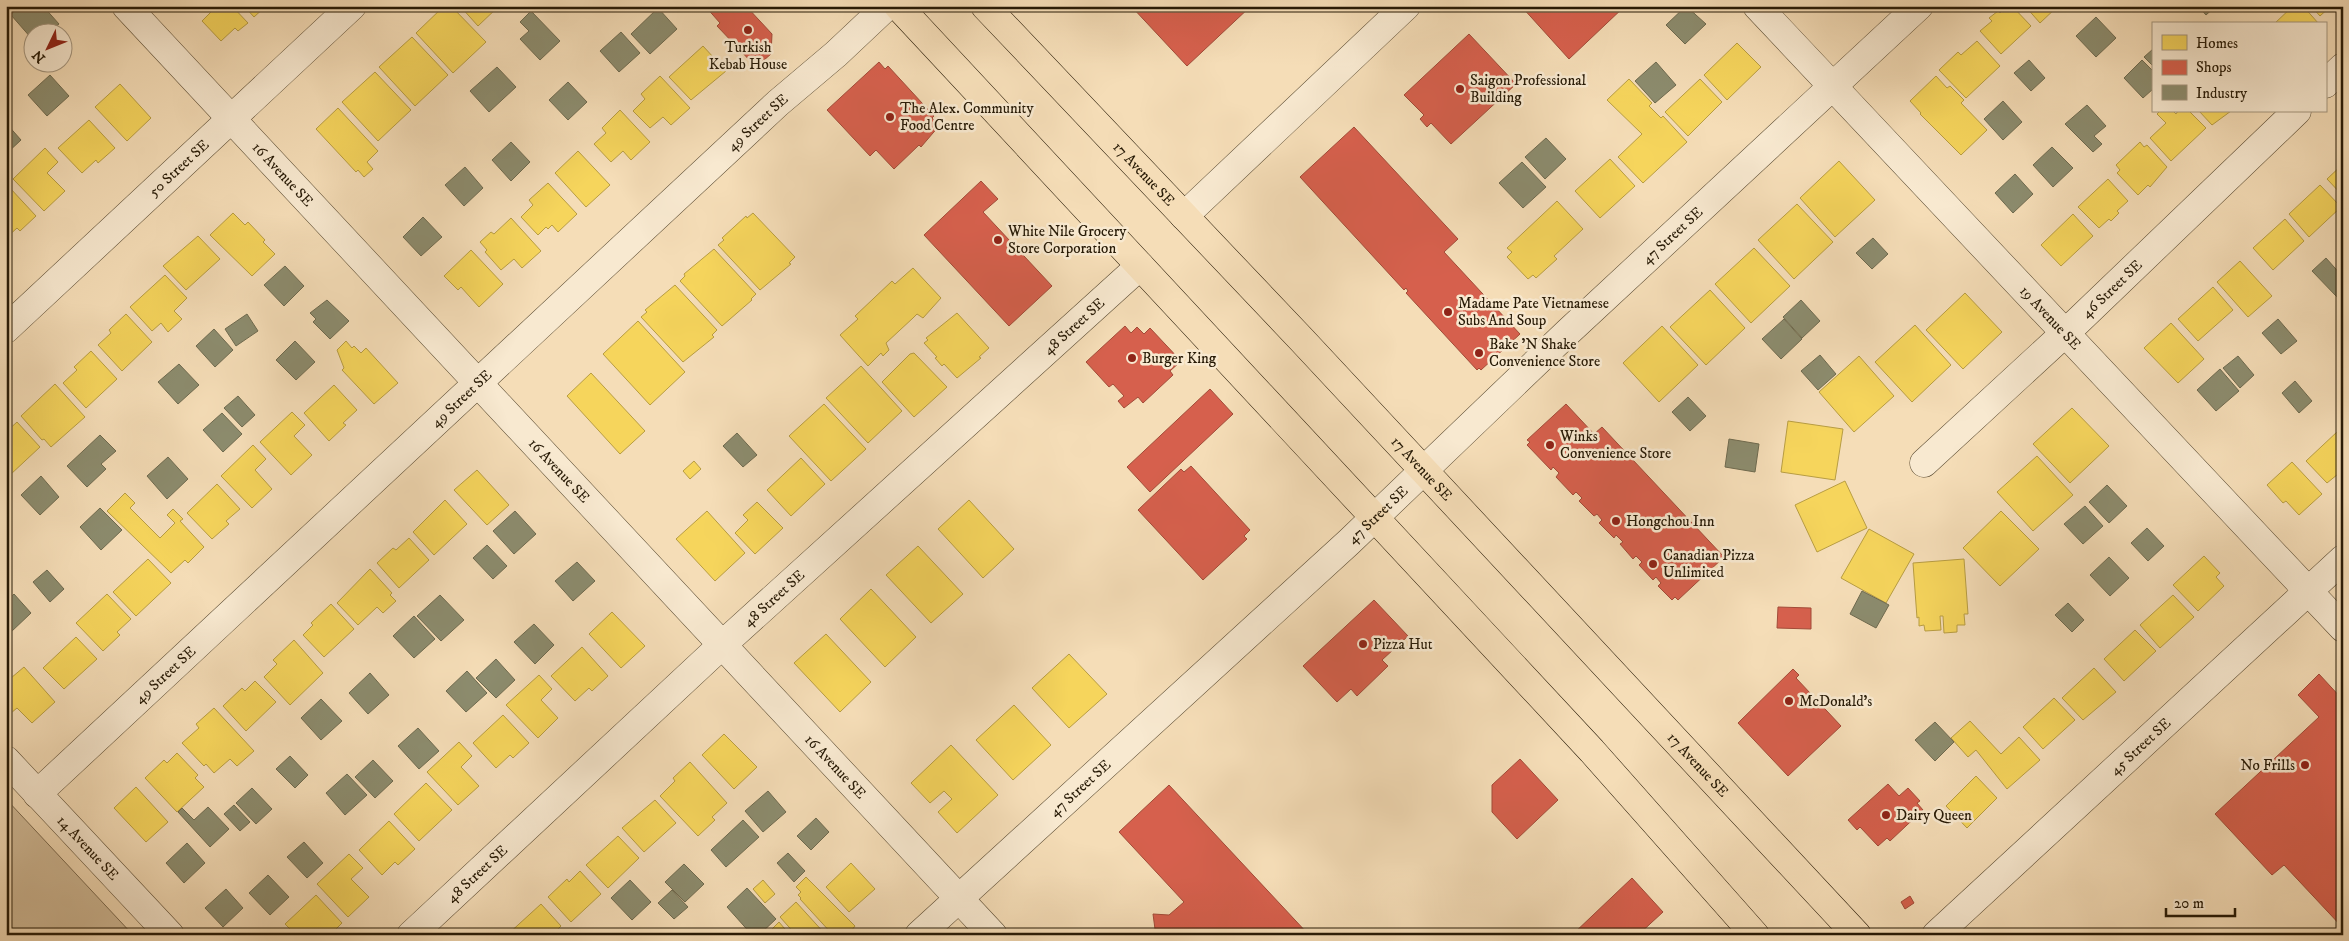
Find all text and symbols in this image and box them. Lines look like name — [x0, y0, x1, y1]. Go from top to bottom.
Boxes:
north arrow — [22, 22, 72, 72]
legend — [2152, 22, 2326, 112]
marker: Turkish Kebab House — [742, 24, 754, 36]
text: Homes — [2196, 34, 2238, 53]
place label: Turkish Kebab House — [709, 38, 787, 74]
text: N — [28, 45, 50, 67]
text: Shops — [2196, 58, 2232, 77]
place label: Saigon Professional Building — [1470, 71, 1587, 107]
marker: Saigon Professional Building — [1454, 83, 1466, 95]
text: Industry — [2196, 84, 2248, 103]
street label: 49 Street SE — [723, 89, 792, 156]
place label: The Alex. Community Food Centre — [900, 99, 1034, 135]
marker: The Alex. Community Food Centre — [884, 111, 896, 123]
street label: 50 Street SE — [145, 135, 213, 201]
street label: 16 Avenue SE — [248, 138, 318, 211]
street label: 17 Avenue SE — [1109, 138, 1179, 210]
street label: 47 Street SE — [1638, 202, 1707, 269]
place label: White Nile Grocery Store Corporation — [1007, 222, 1127, 258]
marker: White Nile Grocery Store Corporation — [992, 234, 1004, 246]
street label: 46 Street SE — [2078, 255, 2147, 323]
street label: 19 Avenue SE — [2015, 282, 2085, 354]
street label: 48 Street SE — [1039, 293, 1109, 359]
place label: Madame Pate Vietnamese Subs And Soup — [1458, 294, 1609, 330]
marker: Madame Pate Vietnamese Subs And Soup — [1442, 306, 1454, 318]
place label: Bake 'N Shake Convenience Store — [1489, 335, 1600, 371]
marker: Bake 'N Shake Convenience Store — [1473, 347, 1485, 359]
place label: Burger King — [1142, 349, 1217, 368]
marker: Burger King — [1126, 352, 1138, 364]
street label: 49 Street SE — [427, 365, 496, 432]
place label: Winks Convenience Store — [1559, 427, 1671, 463]
street label: 17 Avenue SE — [1387, 432, 1456, 505]
street label: 16 Avenue SE — [524, 434, 594, 507]
marker: Winks Convenience Store — [1544, 439, 1556, 451]
street label: 47 Street SE — [1344, 481, 1412, 548]
place label: Hongchou Inn — [1626, 512, 1715, 531]
marker: Hongchou Inn — [1610, 515, 1622, 527]
place label: Canadian Pizza Unlimited — [1663, 546, 1755, 582]
marker: Canadian Pizza Unlimited — [1647, 558, 1659, 570]
street label: 48 Street SE — [739, 565, 809, 631]
place label: Pizza Hut — [1373, 635, 1433, 654]
marker: Pizza Hut — [1357, 638, 1369, 650]
street label: 49 Street SE — [131, 642, 200, 708]
place label: McDonald's — [1799, 692, 1872, 711]
marker: McDonald's — [1783, 695, 1795, 707]
street label: 45 Street SE — [2106, 714, 2175, 780]
street label: 17 Avenue SE — [1663, 729, 1733, 801]
street label: 16 Avenue SE — [800, 730, 870, 803]
street label: 47 Street SE — [1046, 755, 1115, 821]
place label: No Frills — [2241, 756, 2295, 775]
marker: No Frills — [2299, 759, 2311, 771]
place label: Dairy Queen — [1896, 806, 1972, 825]
marker: Dairy Queen — [1880, 809, 1892, 821]
street label: 14 Avenue SE — [53, 811, 123, 885]
street label: 48 Street SE — [443, 841, 512, 907]
scale bar — [2166, 886, 2235, 918]
text: 20 m — [2174, 894, 2204, 913]

